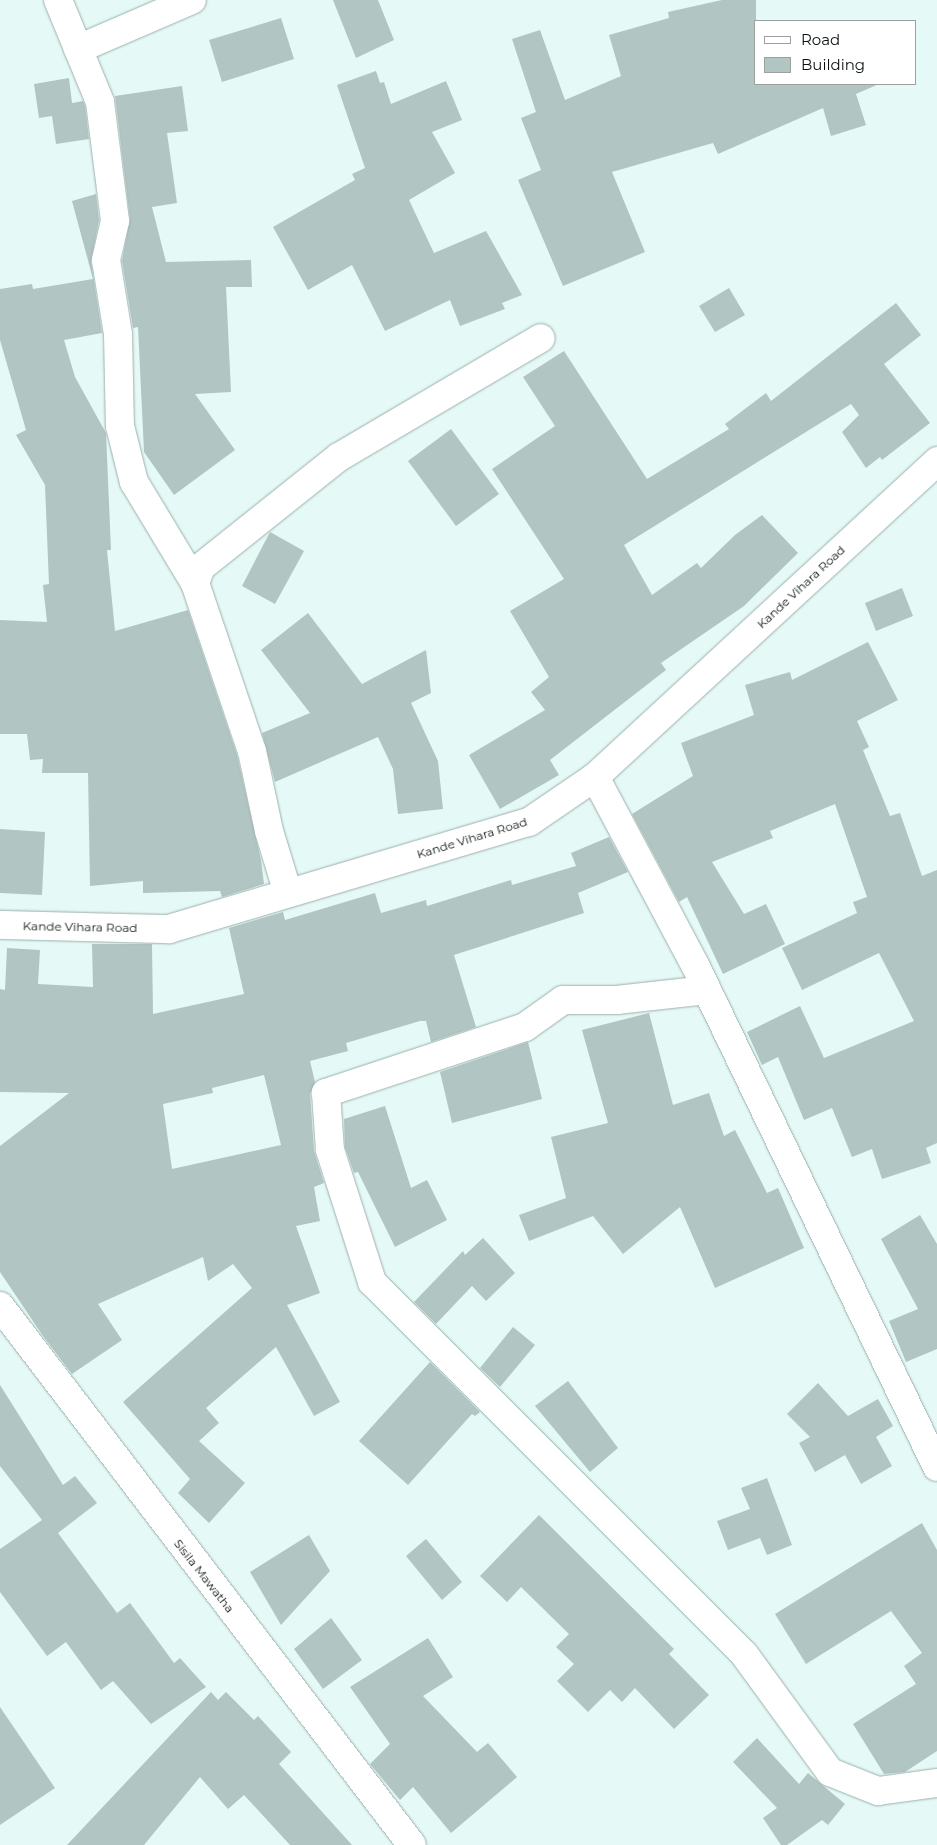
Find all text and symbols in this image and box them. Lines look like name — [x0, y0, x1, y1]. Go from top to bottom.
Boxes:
legend — [754, 20, 917, 85]
text: Road — [801, 30, 840, 49]
text: Building — [801, 55, 865, 74]
street label: Kande Vihara Road — [754, 543, 848, 631]
street label: Kande Vihara Road — [415, 814, 529, 862]
street label: Kande Vihara Road — [23, 919, 137, 935]
street label: Sisila Mawatha — [171, 1536, 237, 1616]

